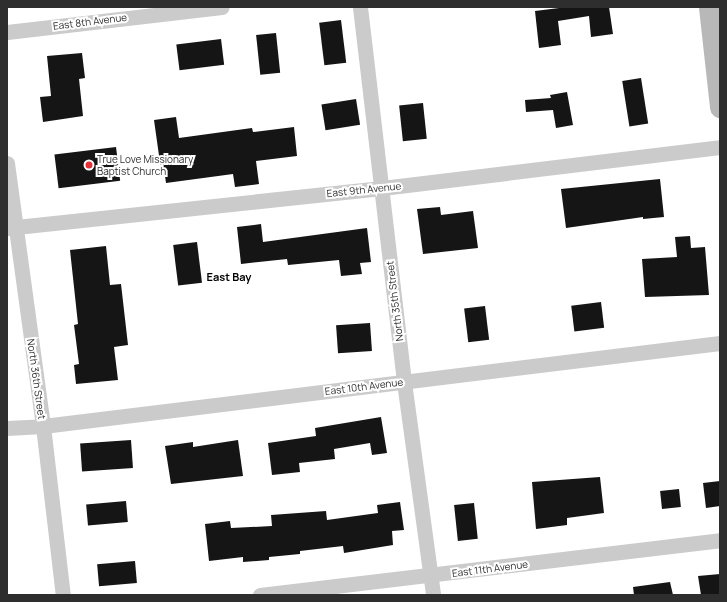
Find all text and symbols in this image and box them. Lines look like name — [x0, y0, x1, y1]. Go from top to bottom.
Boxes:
street label: East 8th Avenue — [52, 12, 128, 32]
place label: True Love Missionary Baptist Church — [97, 153, 193, 176]
marker: True Love Missionary Baptist Church — [84, 160, 94, 170]
street label: East 9th Avenue — [326, 180, 402, 200]
street label: North 35th Street — [384, 260, 406, 342]
district label: East Bay — [207, 270, 251, 284]
street label: North 36th Street — [24, 338, 48, 420]
street label: East 10th Avenue — [324, 376, 404, 398]
street label: East 11th Avenue — [451, 558, 529, 580]

